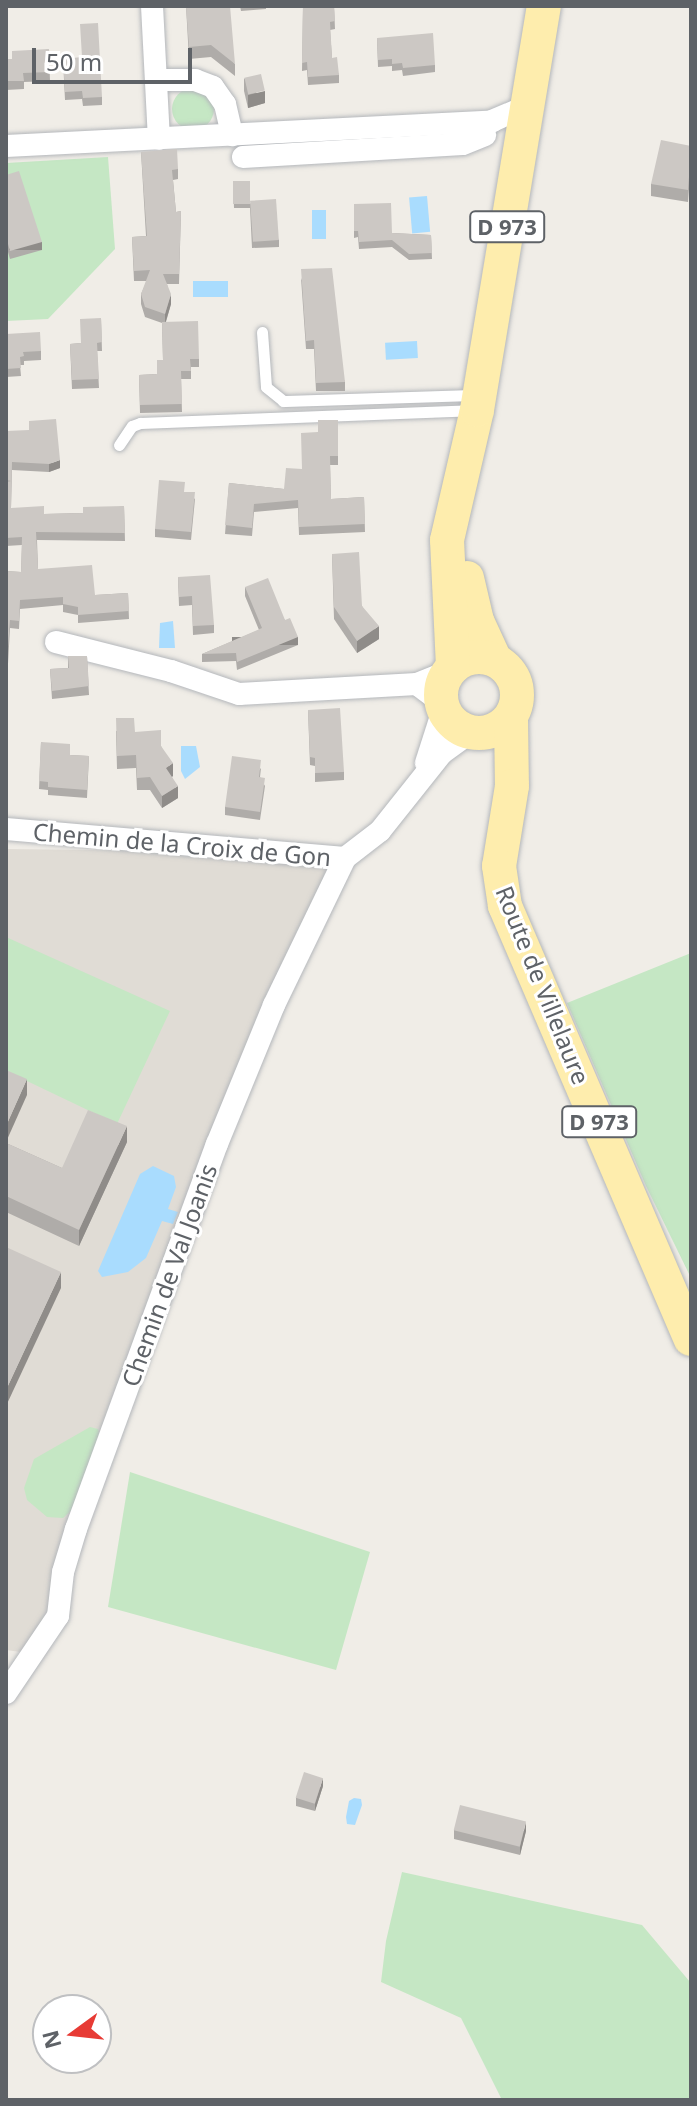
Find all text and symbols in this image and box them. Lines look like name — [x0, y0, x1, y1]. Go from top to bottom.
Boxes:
scale bar — [36, 32, 196, 82]
text: 50 m — [46, 45, 102, 78]
road number: D 973 — [469, 209, 545, 245]
street label: Chemin de la Croix de Gon — [32, 817, 332, 871]
street label: Route de Villelaure — [490, 882, 596, 1088]
road number: D 973 — [561, 1104, 637, 1140]
street label: Chemin de Val Joanis — [115, 1160, 223, 1390]
north arrow — [32, 1994, 112, 2074]
text: N — [34, 2027, 68, 2052]

